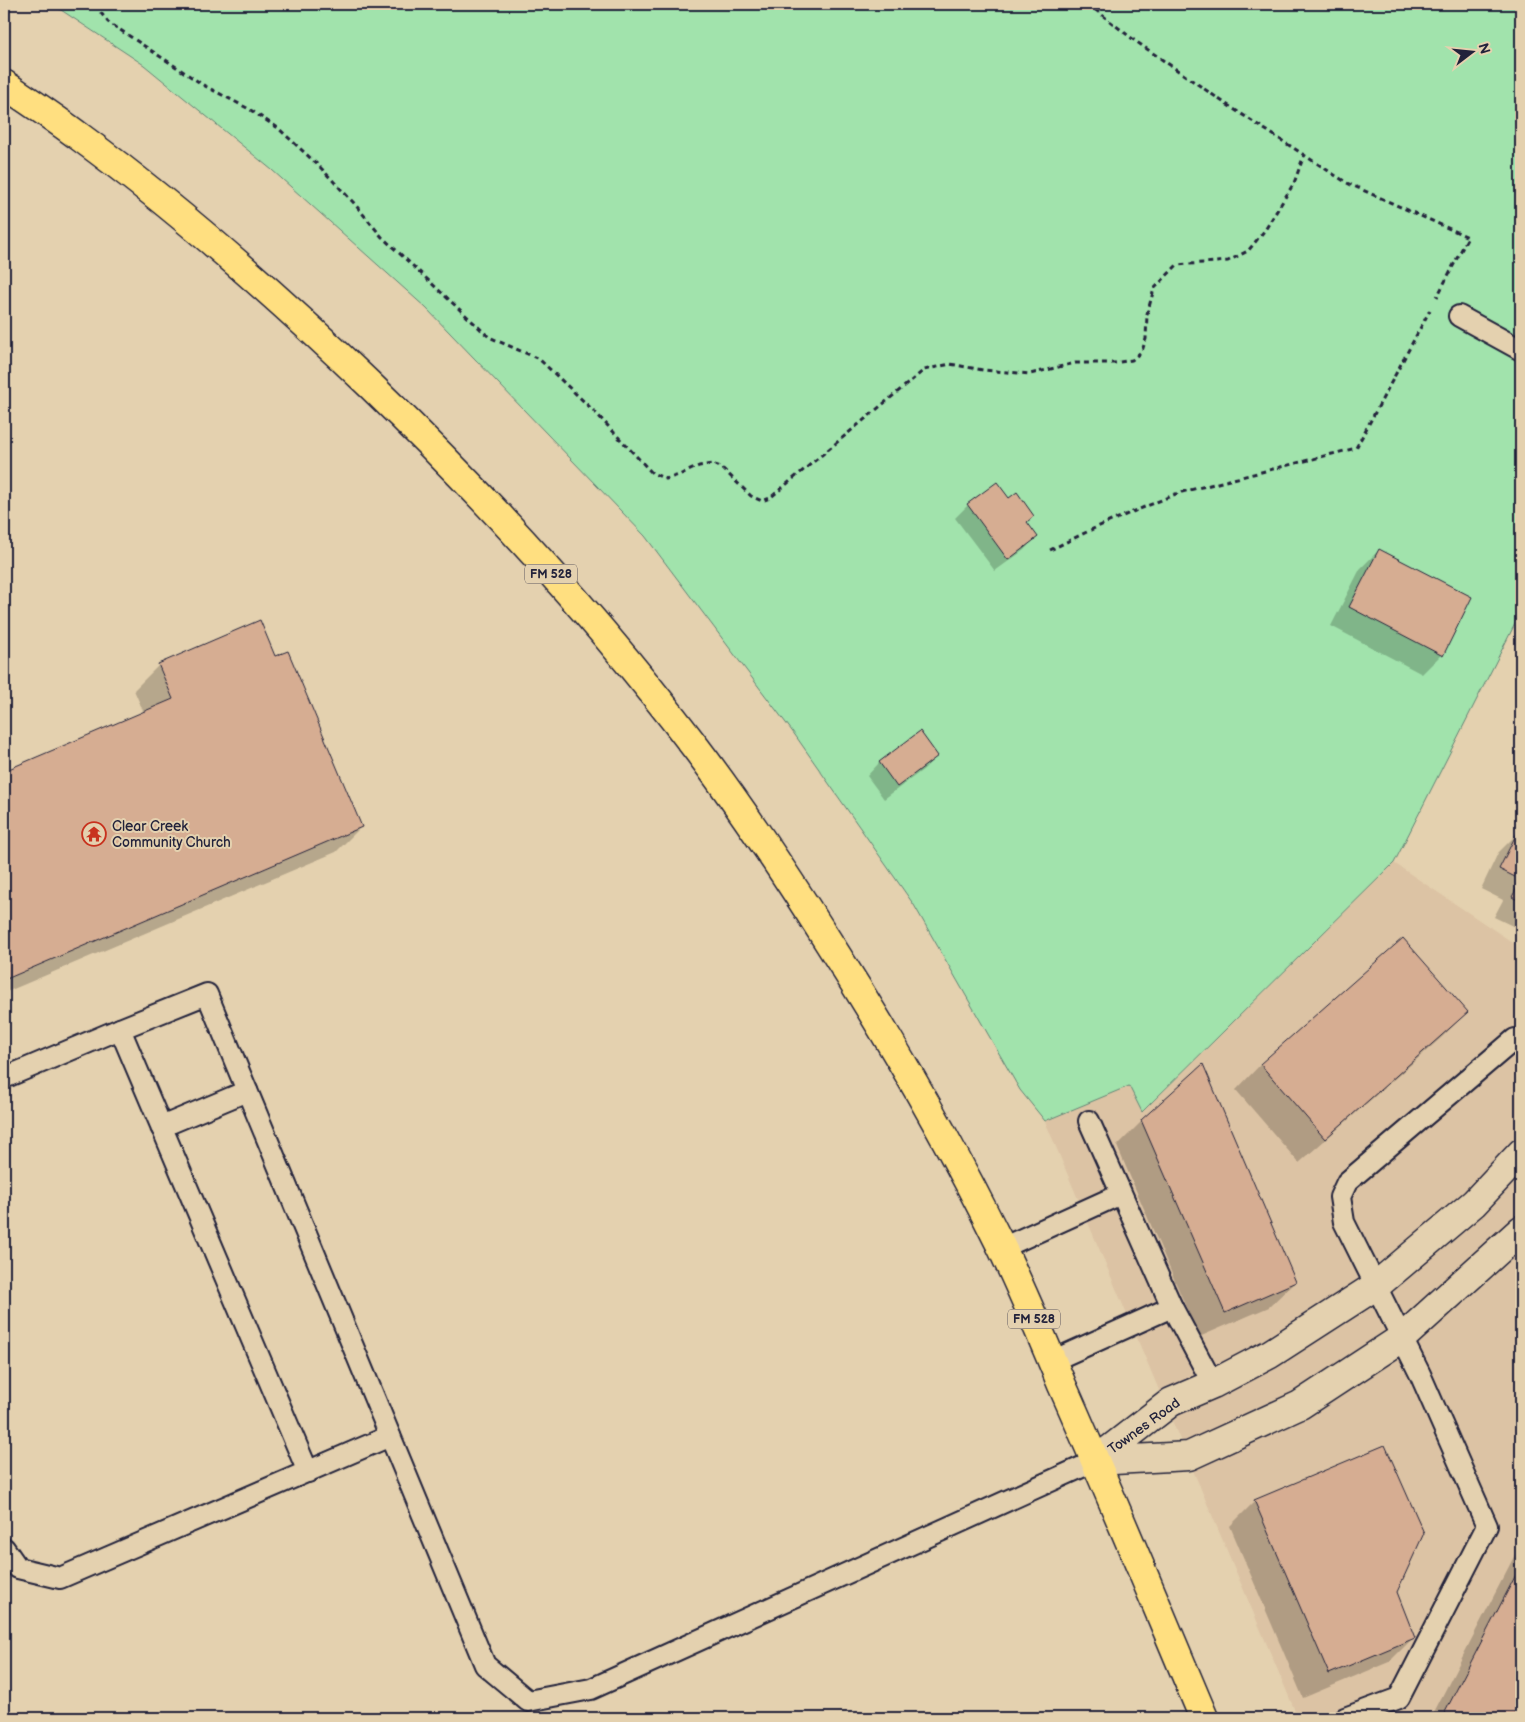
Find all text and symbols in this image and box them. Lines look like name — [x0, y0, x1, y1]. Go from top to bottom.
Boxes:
north arrow — [1448, 28, 1498, 78]
text: N — [1474, 41, 1494, 56]
road number: FM 528 — [525, 564, 577, 584]
place label: Clear Creek Community Church — [112, 818, 231, 851]
temple icon: Clear Creek Community Church — [81, 821, 107, 847]
road number: FM 528 — [1008, 1310, 1060, 1328]
street label: Townes Road — [1105, 1394, 1183, 1458]

